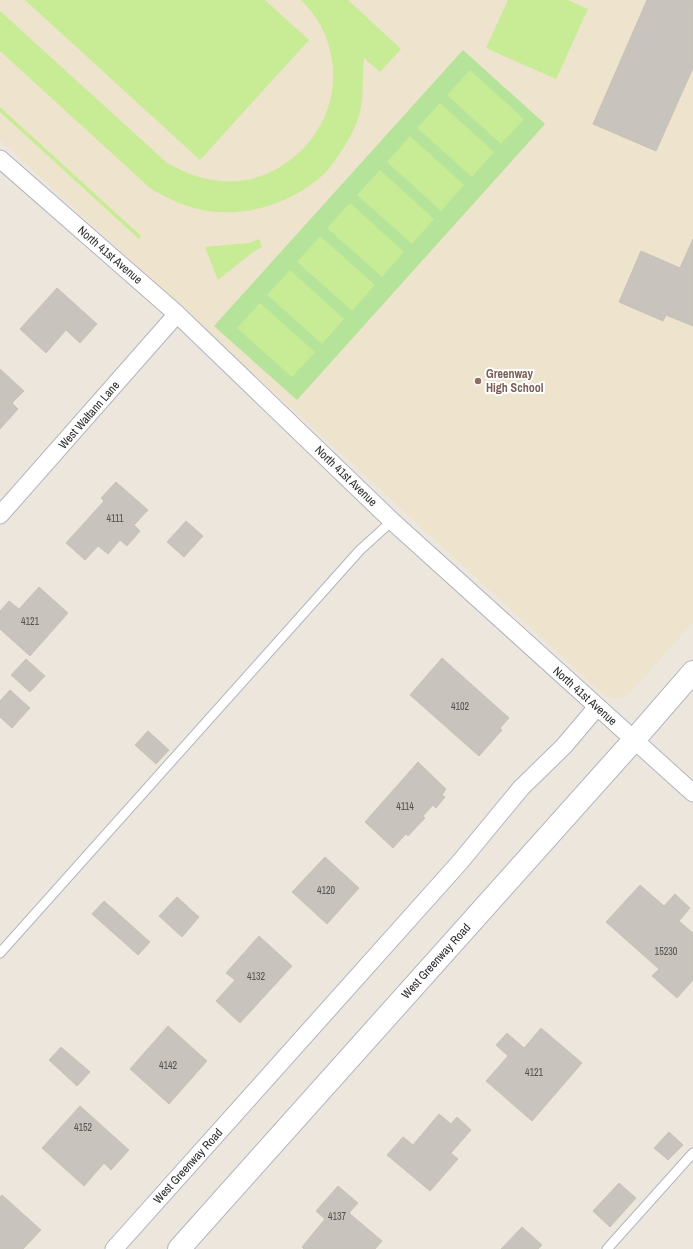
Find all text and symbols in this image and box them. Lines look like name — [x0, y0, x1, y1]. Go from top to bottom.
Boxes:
street label: North 41st Avenue — [74, 222, 146, 288]
place label: Greenway High School — [486, 366, 544, 396]
marker: Greenway High School — [473, 376, 483, 386]
street label: West Waltann Lane — [55, 378, 123, 452]
street label: North 41st Avenue — [311, 442, 381, 510]
house number: 4111 — [106, 512, 124, 525]
house number: 4121 — [21, 615, 40, 628]
street label: North 41st Avenue — [550, 663, 620, 729]
house number: 4102 — [451, 700, 470, 713]
house number: 4114 — [396, 800, 414, 813]
house number: 4120 — [317, 884, 336, 897]
street label: West Greenway Road — [398, 920, 474, 1002]
house number: 15230 — [655, 945, 678, 958]
house number: 4132 — [247, 970, 266, 983]
house number: 4142 — [159, 1059, 178, 1072]
house number: 4121 — [525, 1066, 544, 1079]
house number: 4152 — [74, 1121, 93, 1134]
street label: West Greenway Road — [150, 1125, 226, 1207]
house number: 4137 — [328, 1210, 347, 1223]

